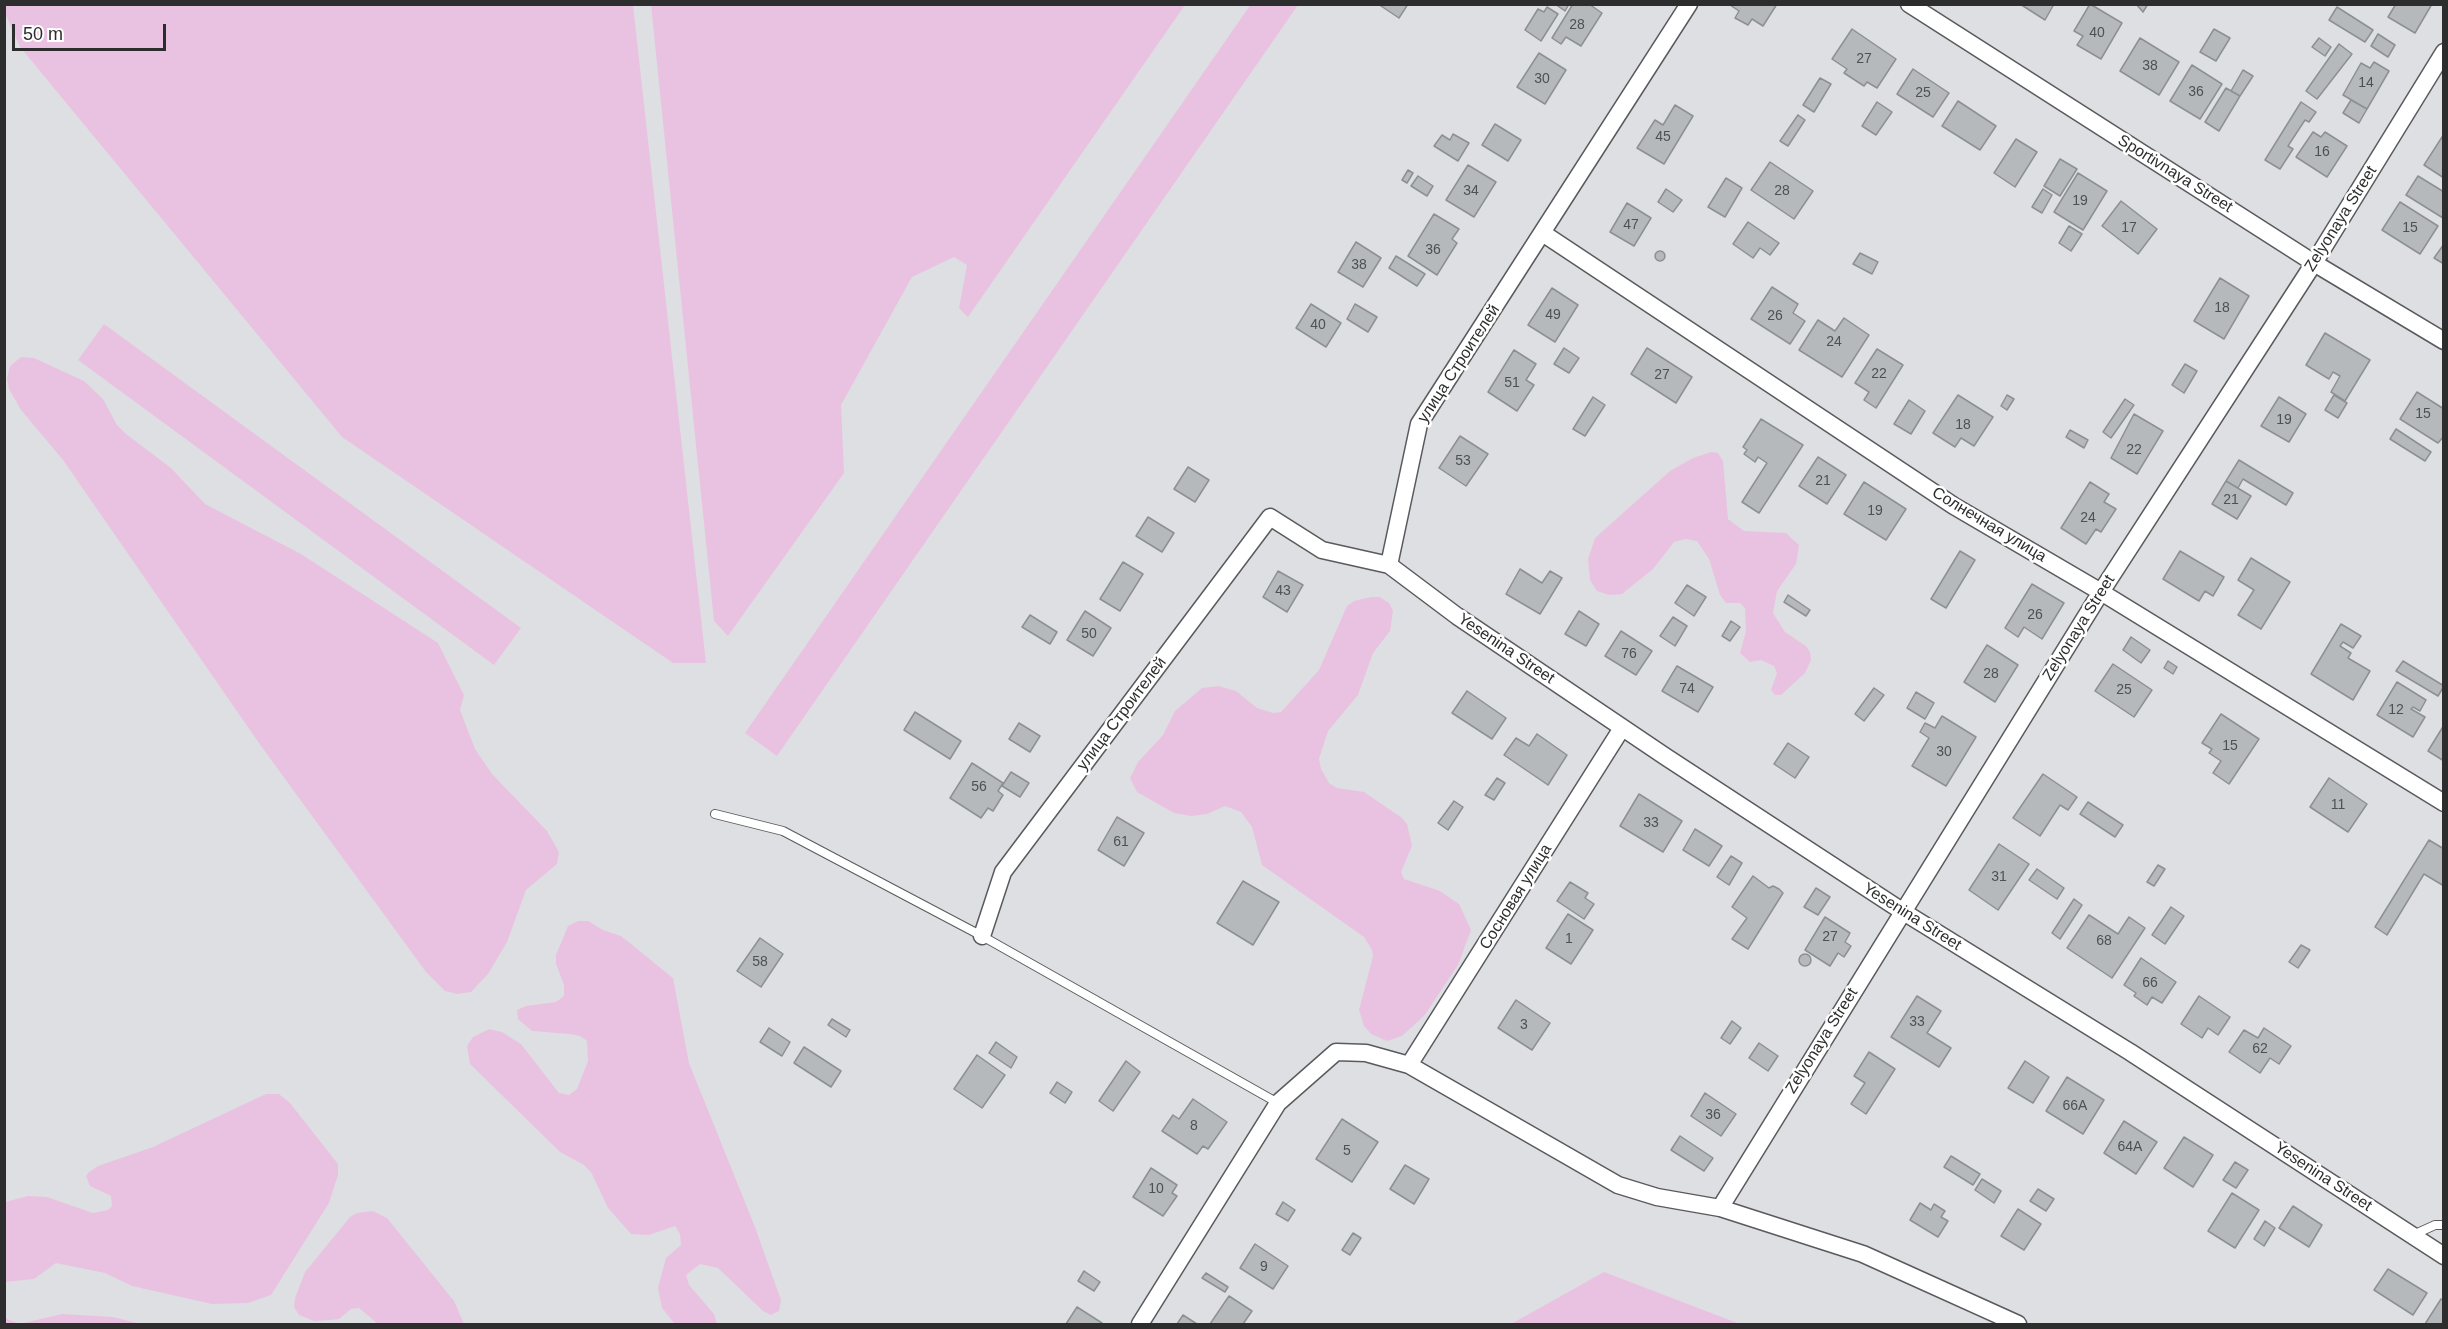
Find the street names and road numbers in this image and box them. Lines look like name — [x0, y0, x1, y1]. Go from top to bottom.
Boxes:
street label: Sportivnaya Street — [2114, 131, 2236, 217]
street label: Zelyonaya Street — [2301, 163, 2381, 275]
street label: улица Строителей — [1414, 301, 1504, 427]
street label: Солнечная улица — [1928, 483, 2050, 567]
street label: Zelyonaya Street — [2039, 572, 2119, 684]
street label: Yesenina Street — [1454, 610, 1558, 688]
street label: улица Строителей — [1073, 654, 1171, 774]
street label: Сосновая улица — [1476, 841, 1556, 953]
street label: Yesenina Street — [1859, 879, 1965, 955]
street label: Zelyonaya Street — [1782, 985, 1862, 1097]
street label: Yesenina Street — [2271, 1138, 2375, 1216]

